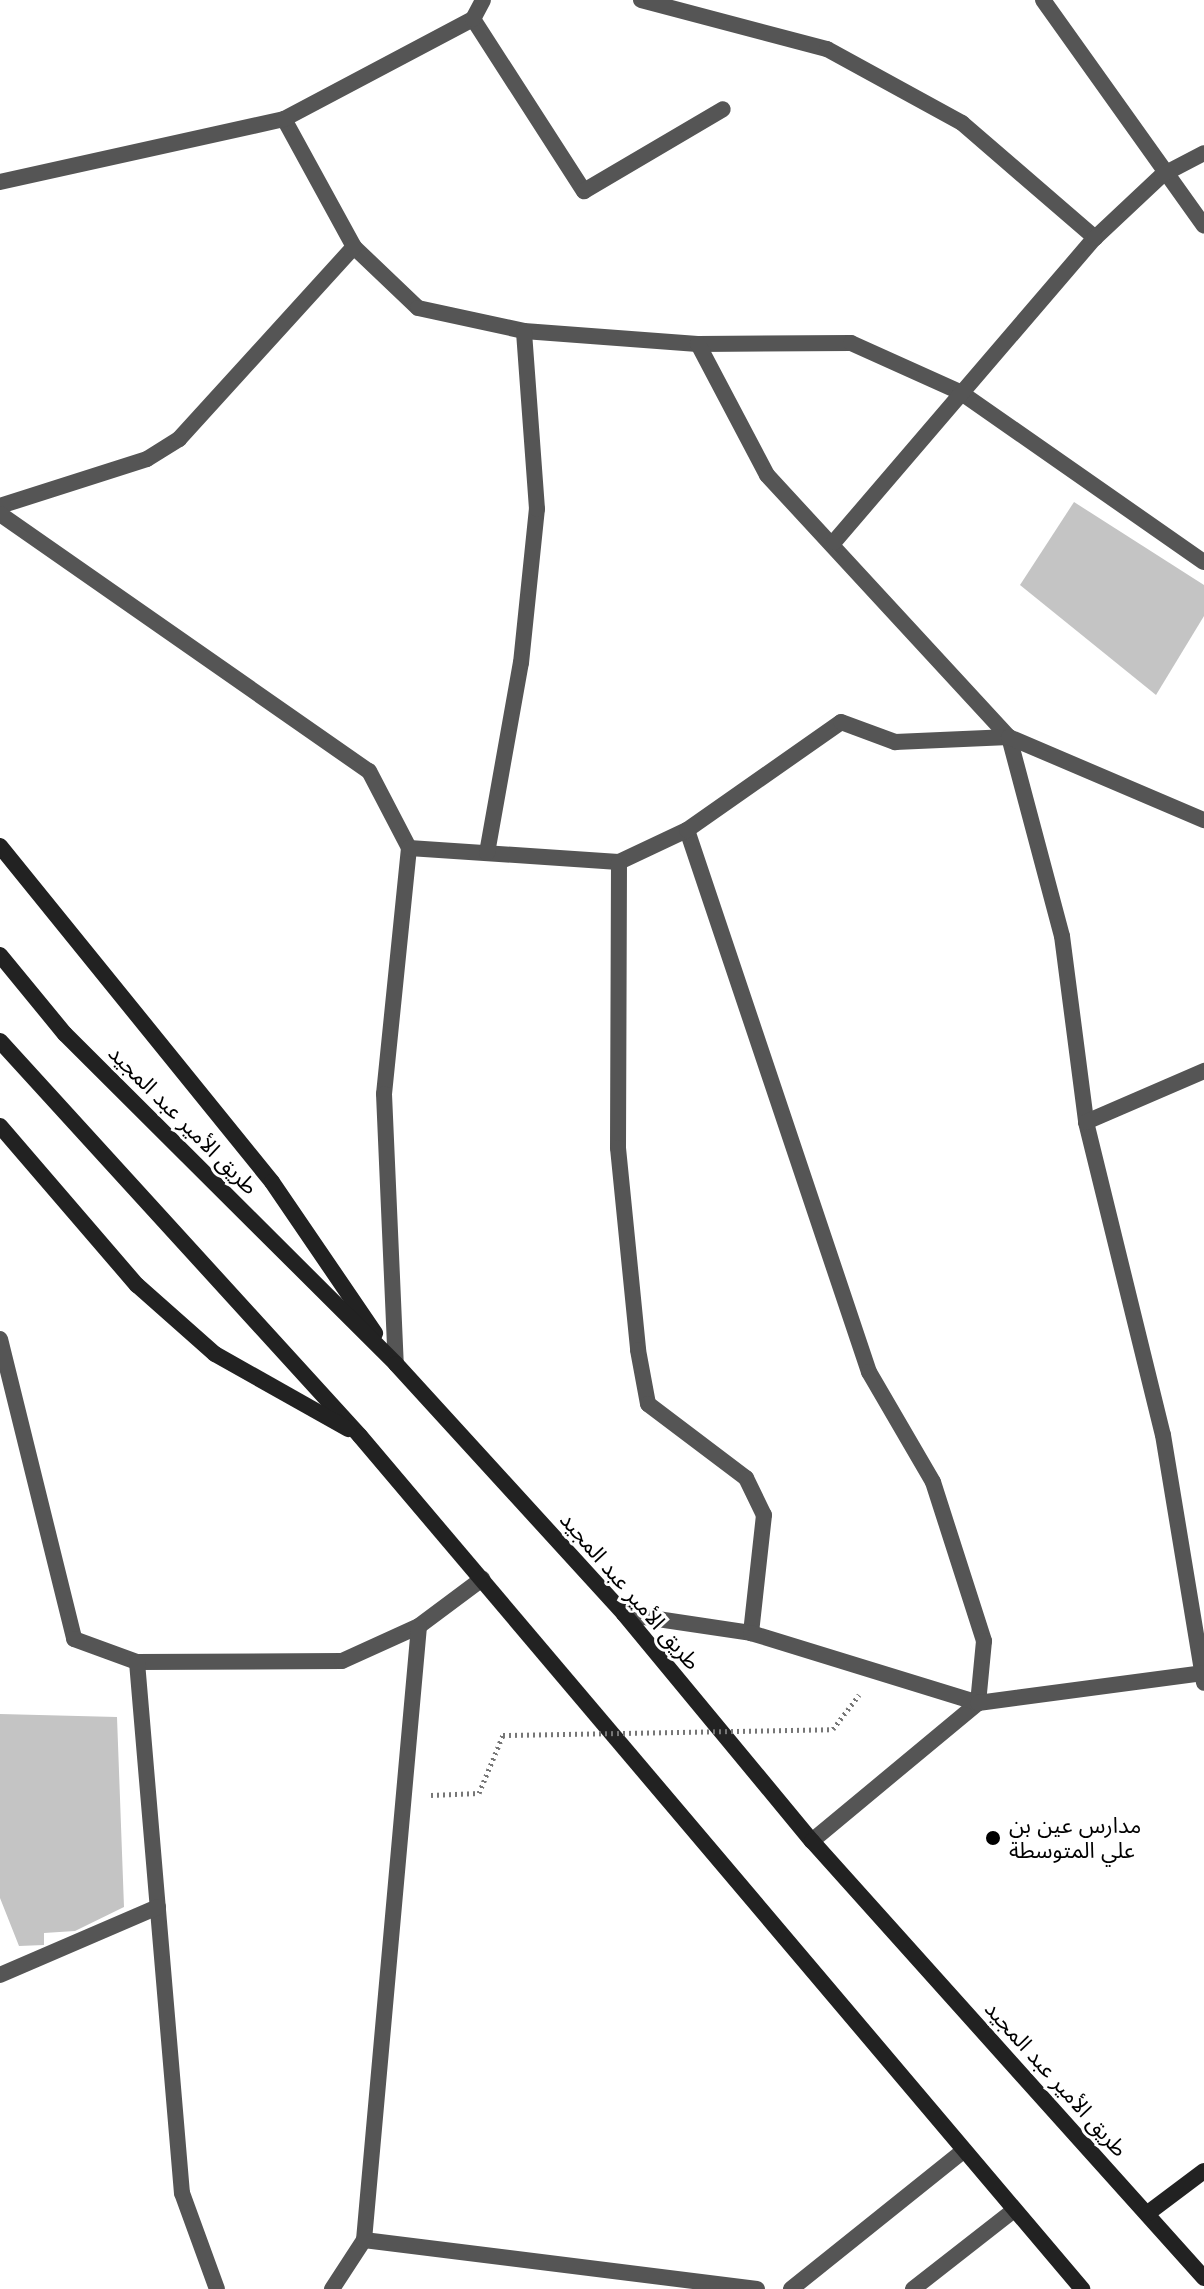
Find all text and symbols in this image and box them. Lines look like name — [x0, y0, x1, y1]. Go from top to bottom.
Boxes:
street label: طريق الأمير عبد المجيد — [103, 1040, 263, 1200]
street label: طريق الأمير عبد المجيد — [554, 1507, 706, 1675]
place label: مدارس عين بن علي المتوسطة — [1009, 1812, 1141, 1864]
marker: مدارس عين بن علي المتوسطة — [984, 1829, 1002, 1847]
street label: طريق الأمير عبد المجيد — [979, 1996, 1133, 2162]

